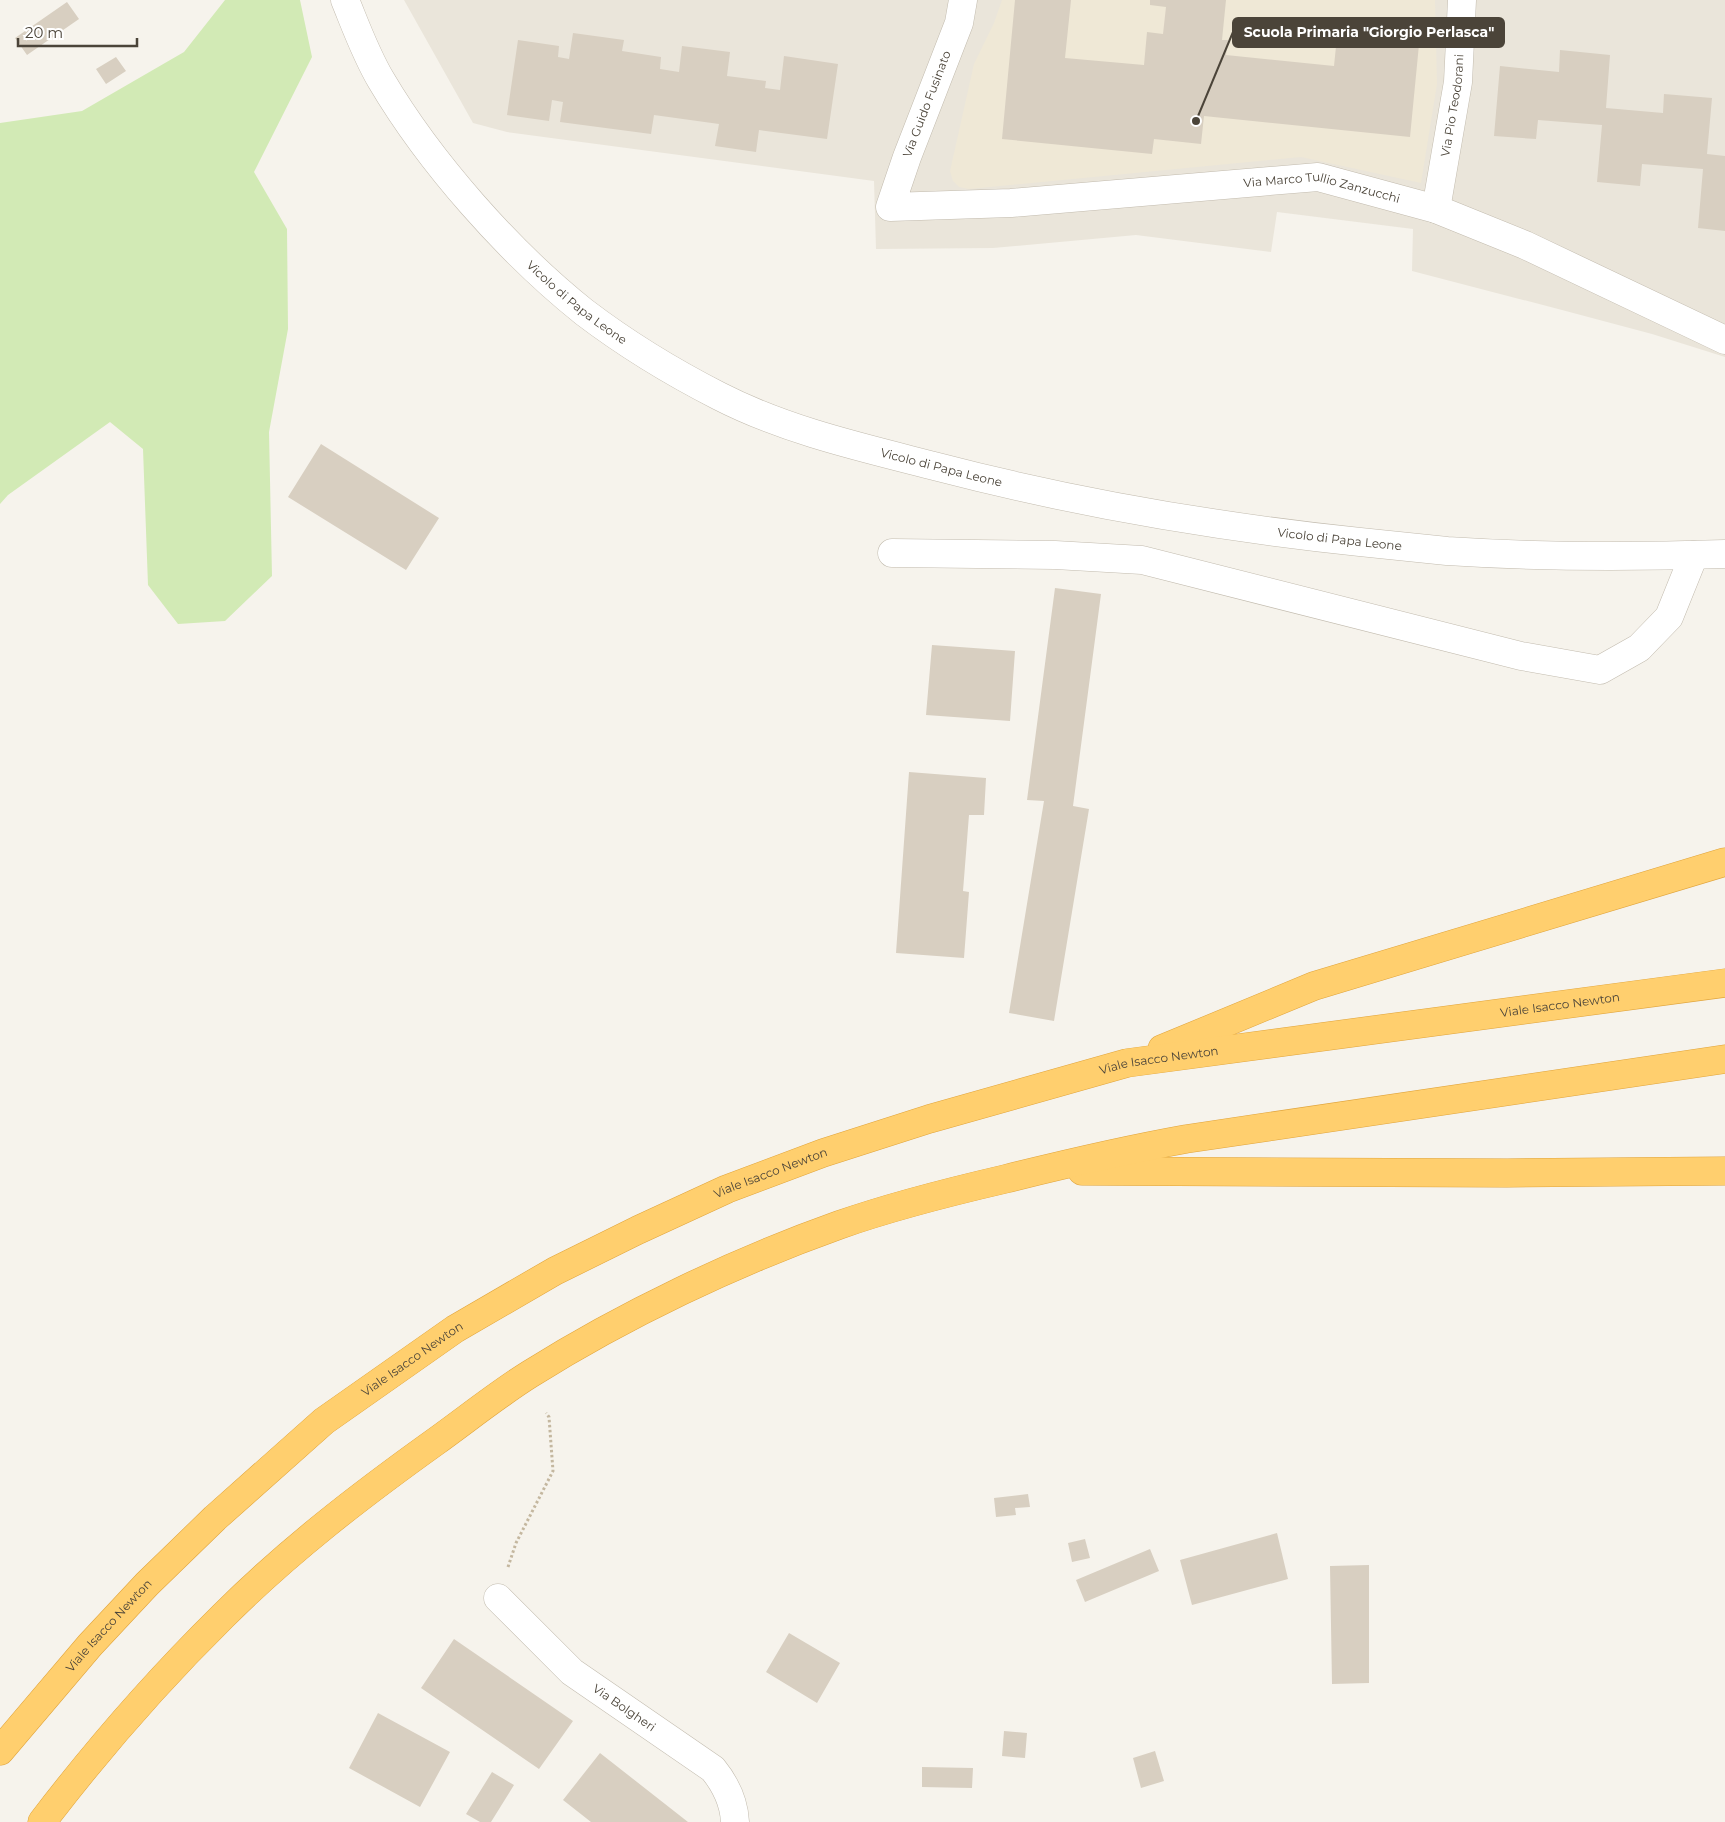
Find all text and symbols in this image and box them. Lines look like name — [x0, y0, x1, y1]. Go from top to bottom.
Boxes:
scale bar — [18, 15, 136, 47]
callout: Scuola Primaria "Giorgio Perlasca" — [1233, 18, 1504, 47]
text: 20 m — [25, 23, 63, 42]
text: Scuola Primaria "Giorgio Perlasca" — [1244, 23, 1494, 41]
street label: Via Guido Fusinato — [899, 48, 954, 159]
street label: Via Pio Teodorani — [1437, 54, 1466, 158]
street label: Via Marco Tullio Zanzucchi — [1243, 169, 1402, 206]
street label: Vicolo di Papa Leone — [524, 257, 630, 347]
street label: Vicolo di Papa Leone — [879, 445, 1004, 490]
street label: Vicolo di Papa Leone — [1277, 524, 1403, 553]
street label: Viale Isacco Newton — [1499, 989, 1621, 1020]
street label: Viale Isacco Newton — [1098, 1043, 1219, 1077]
street label: Viale Isacco Newton — [711, 1144, 829, 1201]
street label: Viale Isacco Newton — [358, 1318, 465, 1399]
street label: Viale Isacco Newton — [62, 1576, 155, 1675]
street label: Via Bolgheri — [590, 1681, 659, 1734]

